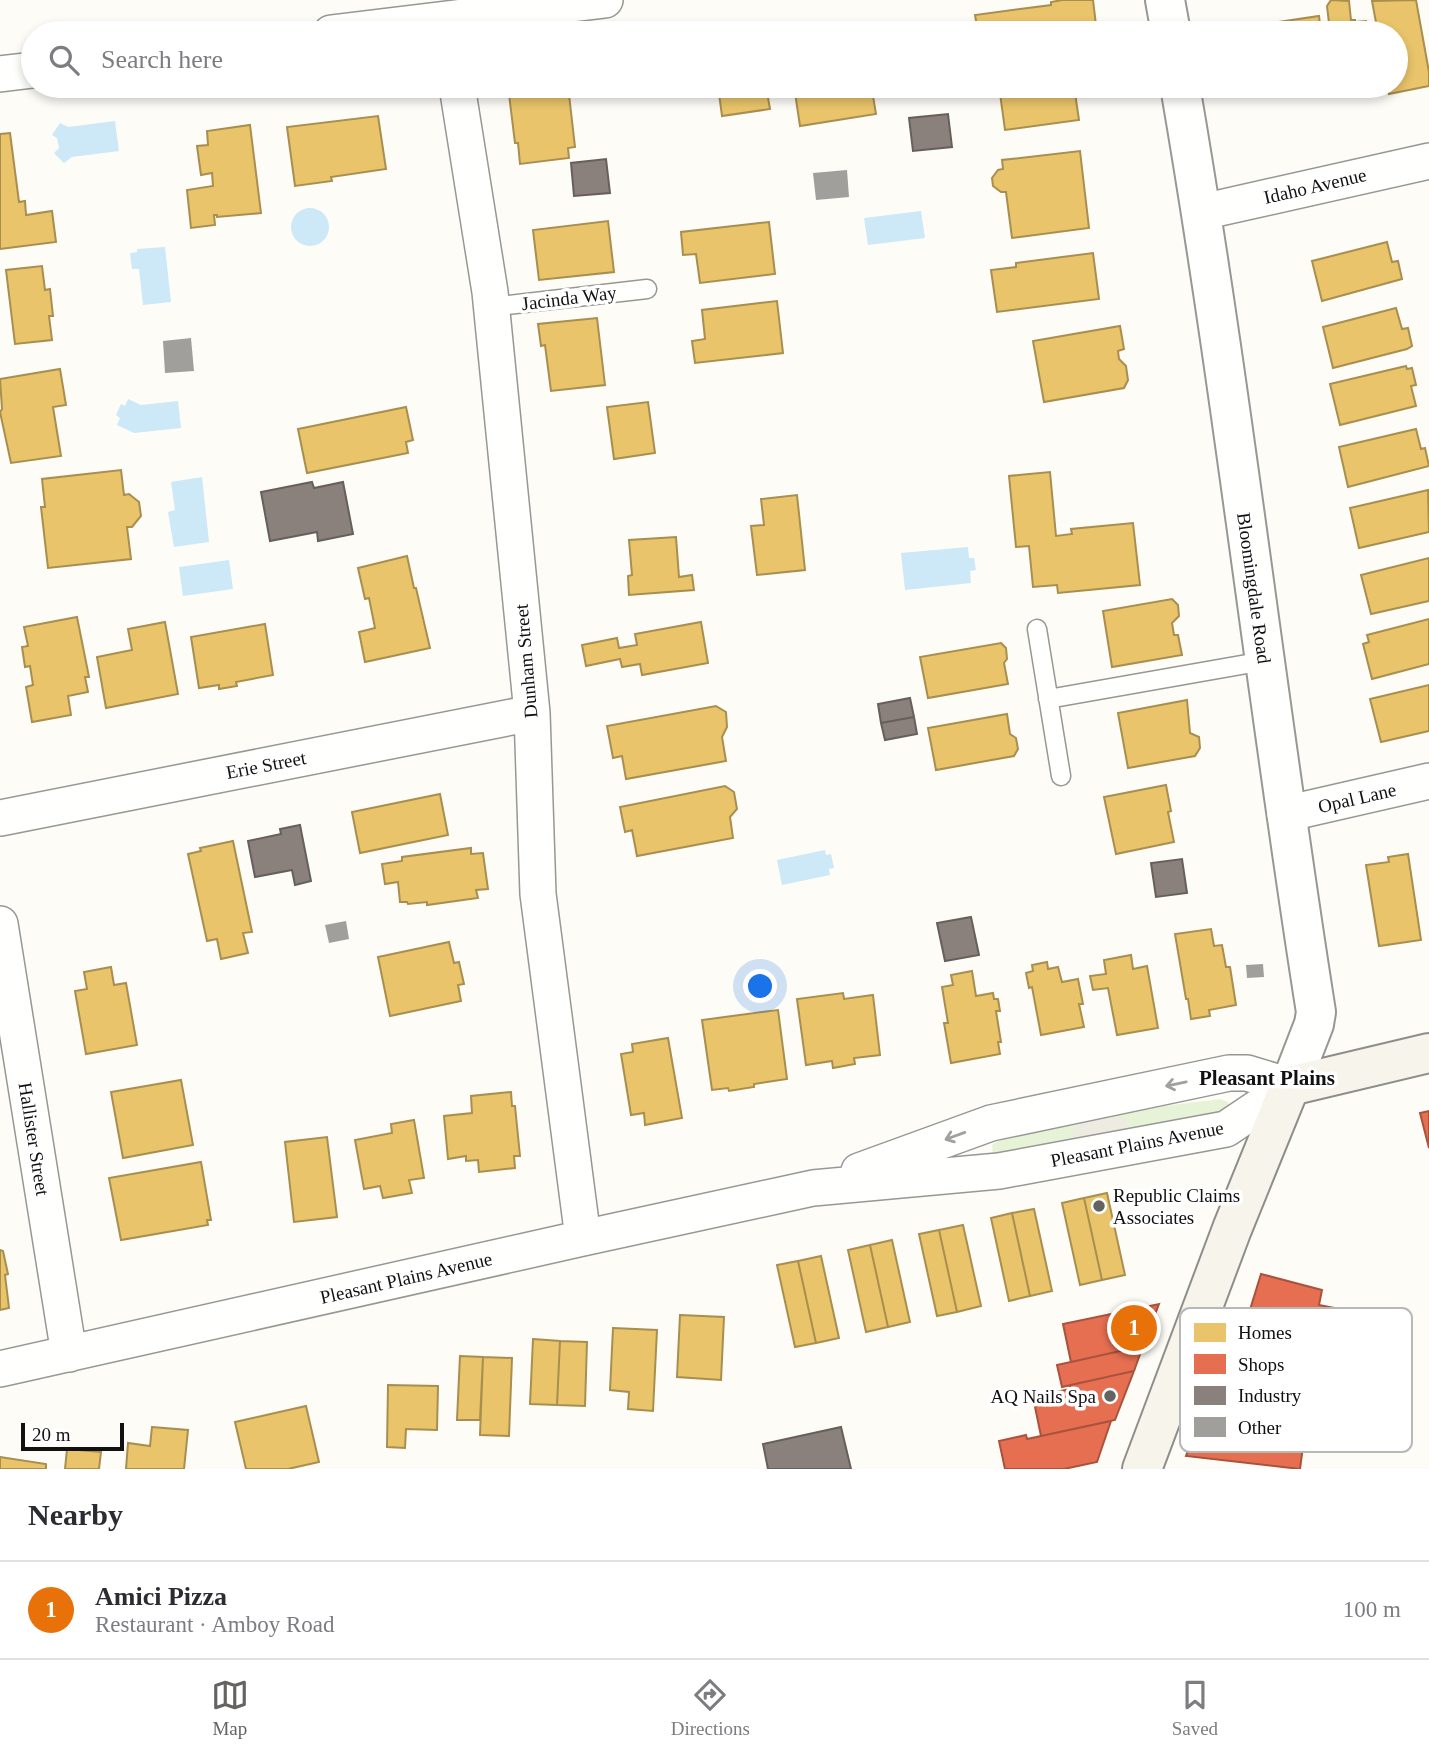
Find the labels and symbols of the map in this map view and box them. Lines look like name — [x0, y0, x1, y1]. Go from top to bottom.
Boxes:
street label: Idaho Avenue — [1262, 164, 1368, 208]
street label: Jacinda Way — [520, 282, 618, 314]
street label: Bloomingdale Road — [1233, 511, 1275, 665]
street label: Dunham Street — [510, 602, 541, 719]
street label: Erie Street — [224, 747, 308, 783]
street label: Opal Lane — [1316, 779, 1398, 817]
your location — [743, 969, 777, 1003]
district label: Pleasant Plains — [1199, 1066, 1335, 1090]
one-way arrow — [1165, 1077, 1188, 1091]
street label: Hallister Street — [15, 1081, 53, 1198]
street label: Pleasant Plains Avenue — [1049, 1117, 1225, 1171]
one-way arrow — [944, 1131, 966, 1143]
place label: Republic Claims Associates — [1113, 1185, 1240, 1228]
marker: Republic Claims Associates — [1091, 1198, 1107, 1214]
street label: Pleasant Plains Avenue — [318, 1248, 494, 1308]
pin: 1 — [1111, 1302, 1157, 1354]
legend — [1180, 1308, 1412, 1452]
text: Homes — [1238, 1322, 1292, 1343]
text: Shops — [1238, 1354, 1284, 1375]
text: Industry — [1238, 1385, 1302, 1406]
place label: AQ Nails Spa — [990, 1386, 1097, 1407]
marker: AQ Nails Spa — [1102, 1388, 1118, 1404]
text: Other — [1238, 1417, 1282, 1438]
scale bar — [21, 1420, 124, 1452]

